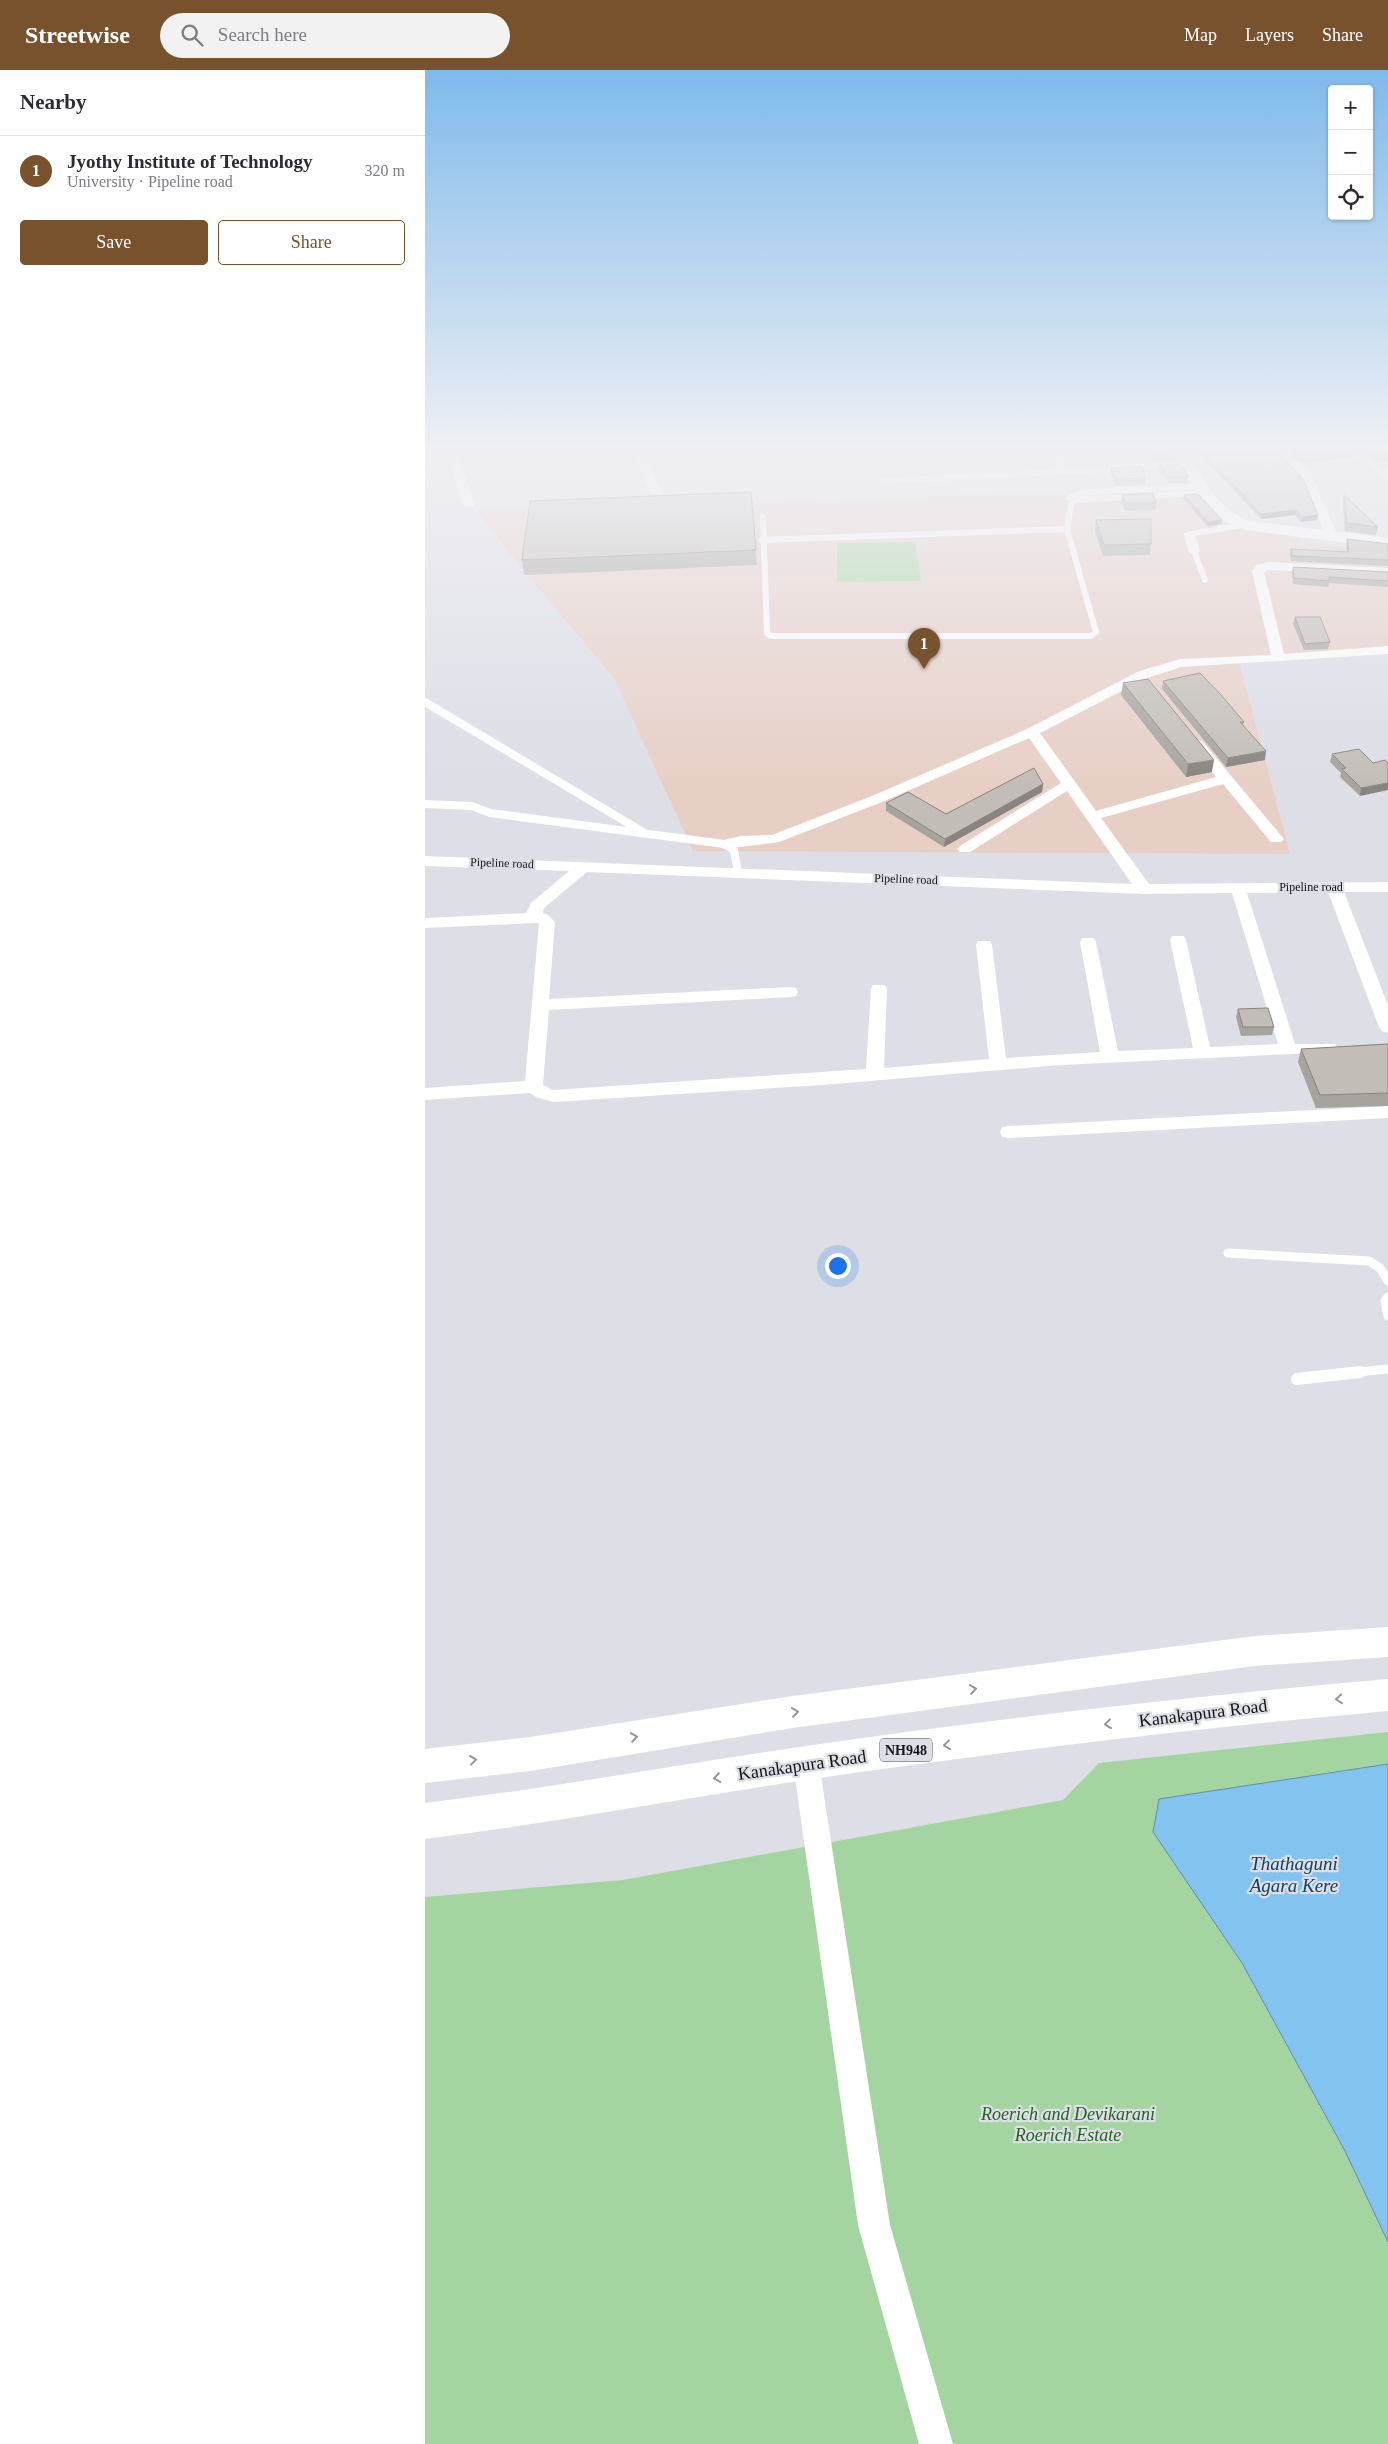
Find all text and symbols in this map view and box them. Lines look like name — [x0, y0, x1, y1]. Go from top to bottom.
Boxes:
search box — [160, 13, 510, 58]
icon: search — [178, 21, 206, 49]
text: Streetwise — [25, 22, 130, 48]
text: Search here — [218, 24, 307, 45]
text: Map — [1184, 25, 1217, 45]
text: Layers — [1245, 25, 1294, 45]
text: Share — [1322, 25, 1363, 45]
map controls — [1328, 85, 1373, 220]
button: + — [1328, 85, 1373, 130]
text: Nearby — [20, 90, 87, 114]
button: − — [1328, 130, 1373, 175]
text: Jyothy Institute of Technology — [67, 151, 312, 172]
text: 1 — [32, 162, 40, 179]
text: 320 m — [365, 162, 405, 179]
text: University · Pipeline road — [67, 173, 233, 190]
button: locate — [1328, 175, 1373, 220]
button: Save — [20, 220, 208, 265]
button: Share — [218, 220, 405, 265]
pin: 1 — [908, 628, 940, 669]
street label: Pipeline road — [470, 855, 534, 871]
street label: Pipeline road — [874, 871, 938, 887]
street label: Pipeline road — [1279, 880, 1343, 894]
your location — [825, 1253, 851, 1279]
one-way arrow — [969, 1684, 978, 1694]
one-way arrow — [1335, 1694, 1343, 1705]
street label: Kanakapura Road — [1138, 1695, 1268, 1731]
one-way arrow — [790, 1708, 799, 1718]
one-way arrow — [1104, 1718, 1112, 1729]
one-way arrow — [630, 1733, 639, 1743]
road number: NH948 — [880, 1738, 932, 1762]
one-way arrow — [943, 1739, 951, 1750]
street label: Kanakapura Road — [737, 1746, 867, 1784]
one-way arrow — [470, 1755, 478, 1766]
one-way arrow — [713, 1772, 721, 1782]
water label: Thathaguni Agara Kere — [1248, 1853, 1338, 1896]
park label: Roerich and Devikarani Roerich Estate — [980, 2104, 1155, 2145]

